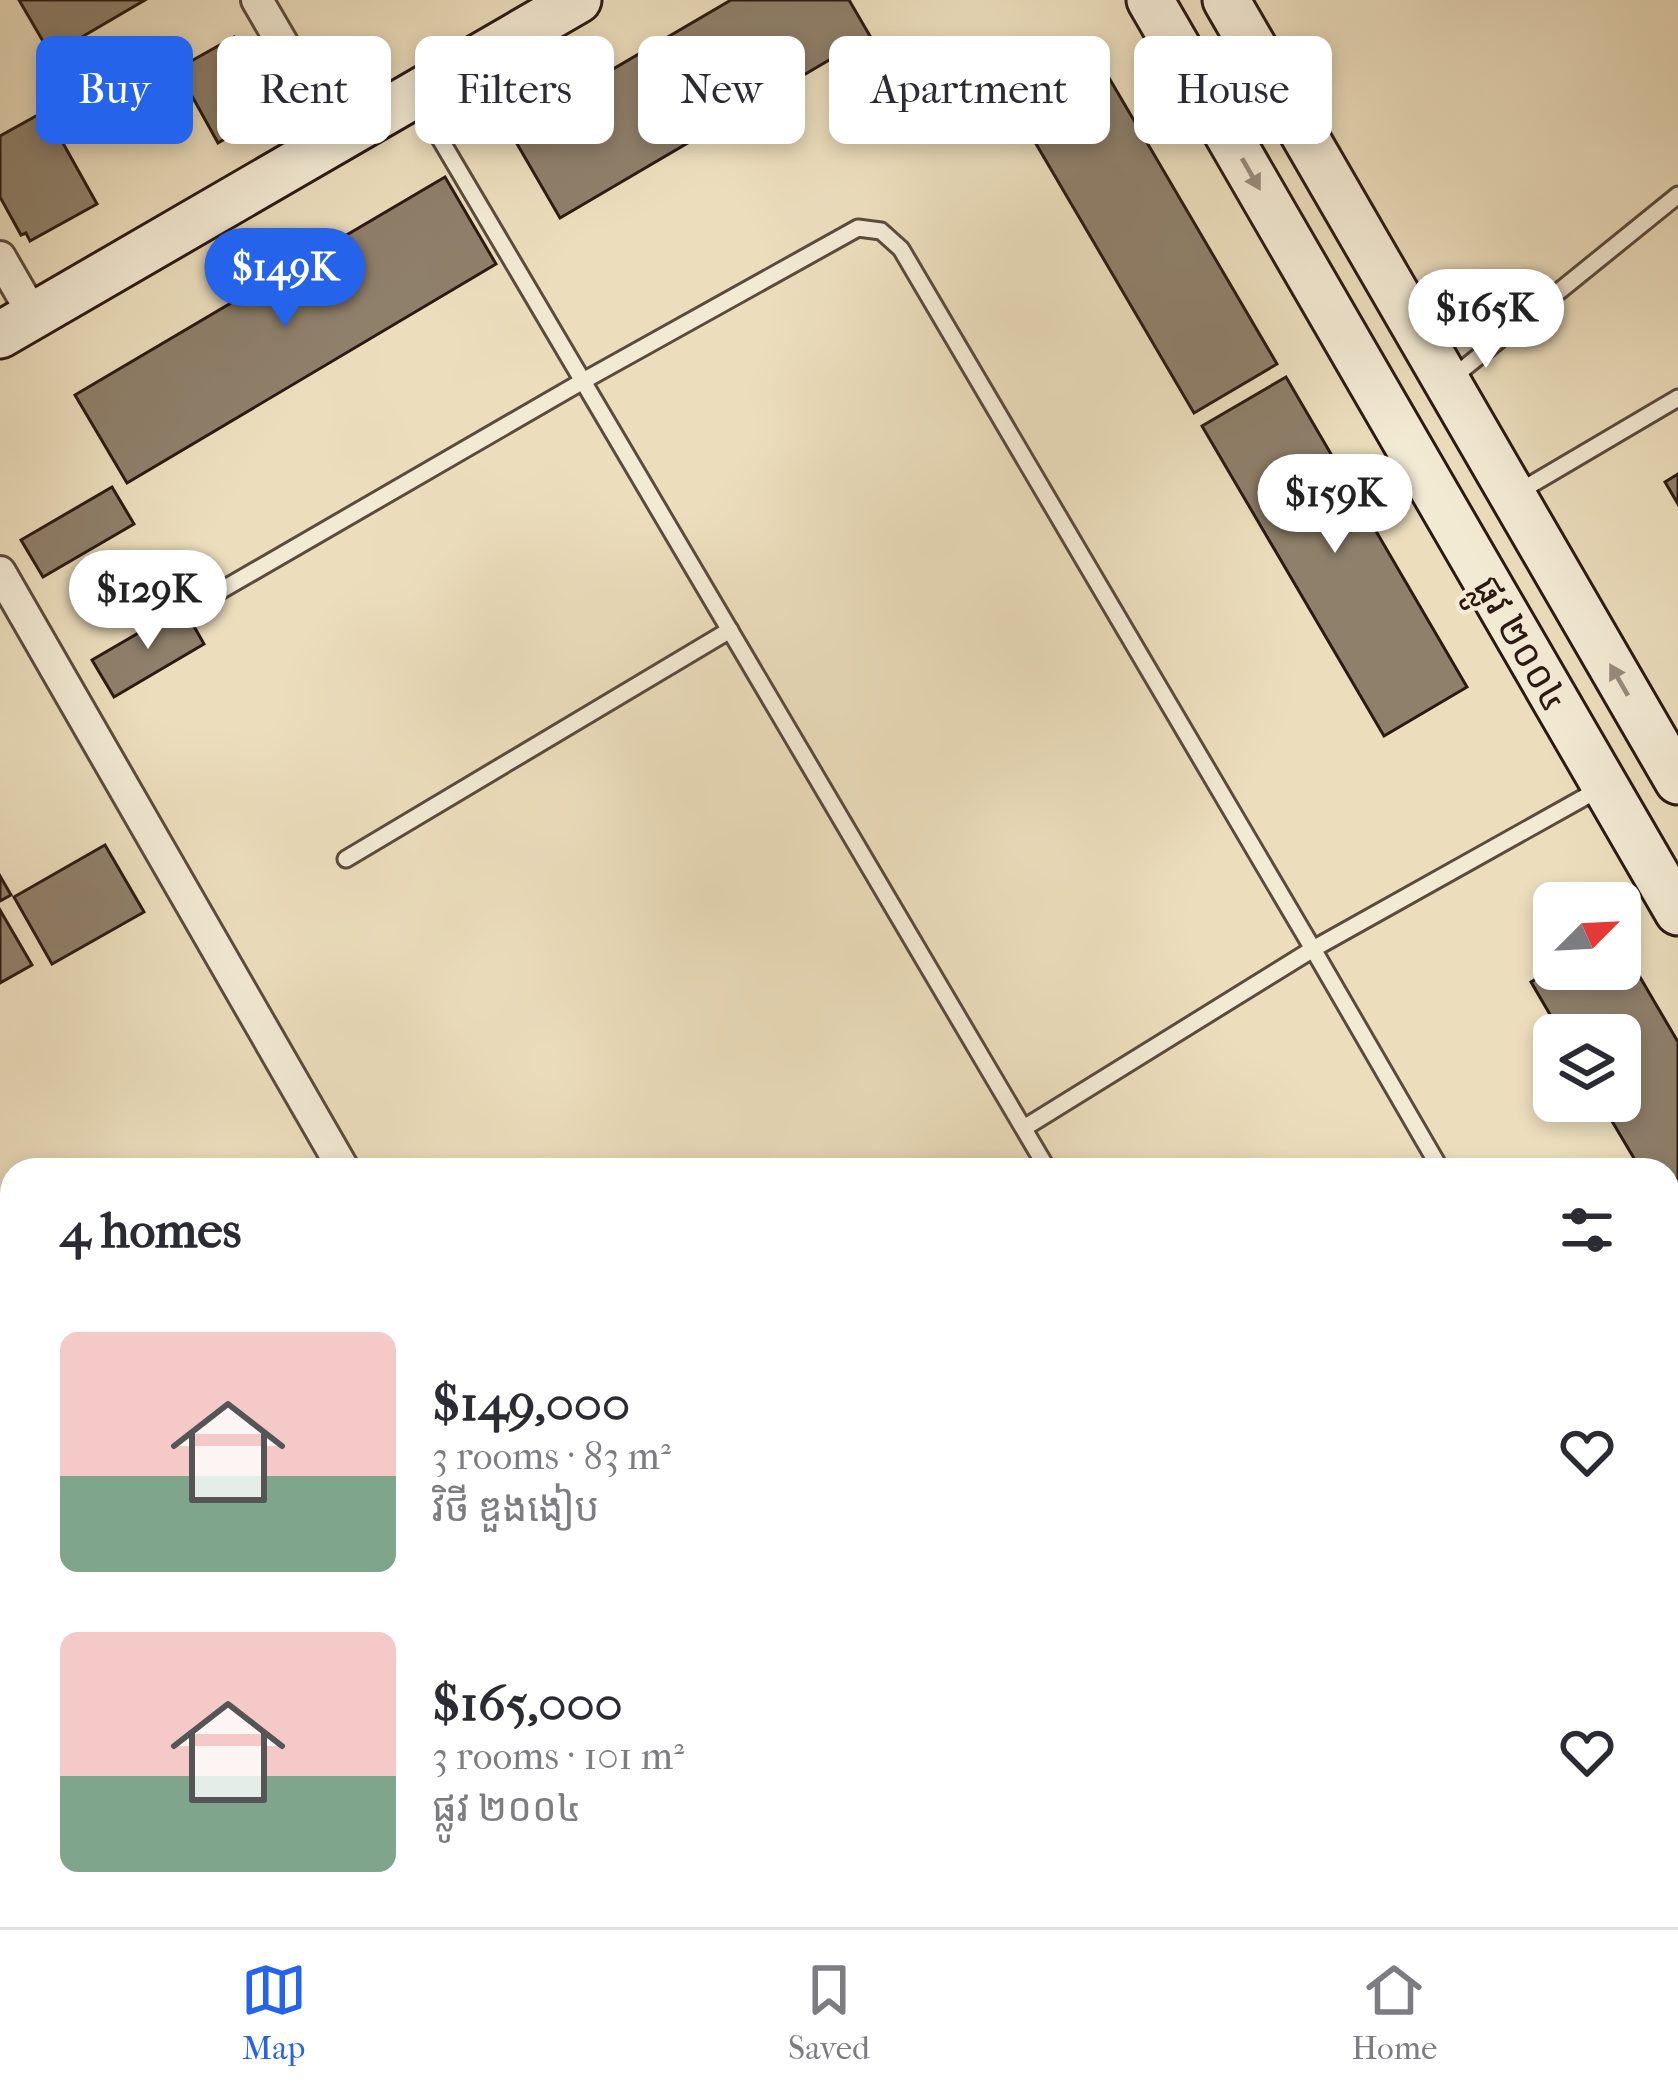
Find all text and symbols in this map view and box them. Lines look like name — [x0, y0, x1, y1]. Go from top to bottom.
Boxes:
chip: Buy — [36, 36, 193, 144]
chip: Rent — [217, 36, 391, 144]
chip: Filters — [415, 36, 614, 144]
chip: New — [638, 36, 805, 144]
chip: Apartment — [829, 36, 1110, 144]
chip: House — [1134, 36, 1332, 144]
one-way arrow — [1240, 157, 1261, 191]
pin: $149K — [201, 228, 369, 330]
text: $149K — [231, 244, 339, 290]
pin: $165K — [1402, 269, 1570, 371]
text: $165K — [1435, 285, 1537, 331]
pin: $159K — [1251, 454, 1419, 556]
text: $159K — [1285, 470, 1385, 516]
pin: $129K — [64, 550, 232, 652]
text: $129K — [96, 566, 200, 612]
street label: ផ្លូវ ២០០៤ — [1454, 567, 1578, 725]
one-way arrow — [1610, 663, 1631, 697]
north arrow — [1533, 882, 1641, 990]
map controls — [1533, 882, 1641, 1122]
button: layers — [1533, 1014, 1641, 1122]
icon: filters — [1554, 1197, 1620, 1263]
text: 4 homes — [60, 1200, 241, 1260]
text: $149,000 — [432, 1373, 630, 1433]
icon: home — [156, 1380, 300, 1524]
icon: heart — [1554, 1419, 1620, 1485]
text: 3 rooms · 83 m² — [432, 1433, 671, 1479]
text: វិថី ឌួងងៀប — [432, 1485, 599, 1531]
text: $165,000 — [432, 1673, 623, 1733]
icon: home — [156, 1680, 300, 1824]
icon: heart — [1554, 1719, 1620, 1785]
text: 3 rooms · 101 m² — [432, 1733, 684, 1779]
text: ផ្លូវ ២០០៤ — [432, 1785, 581, 1831]
tab: Map — [241, 1957, 307, 2068]
tab: Saved — [788, 1957, 870, 2068]
tab: Home — [1351, 1957, 1437, 2068]

